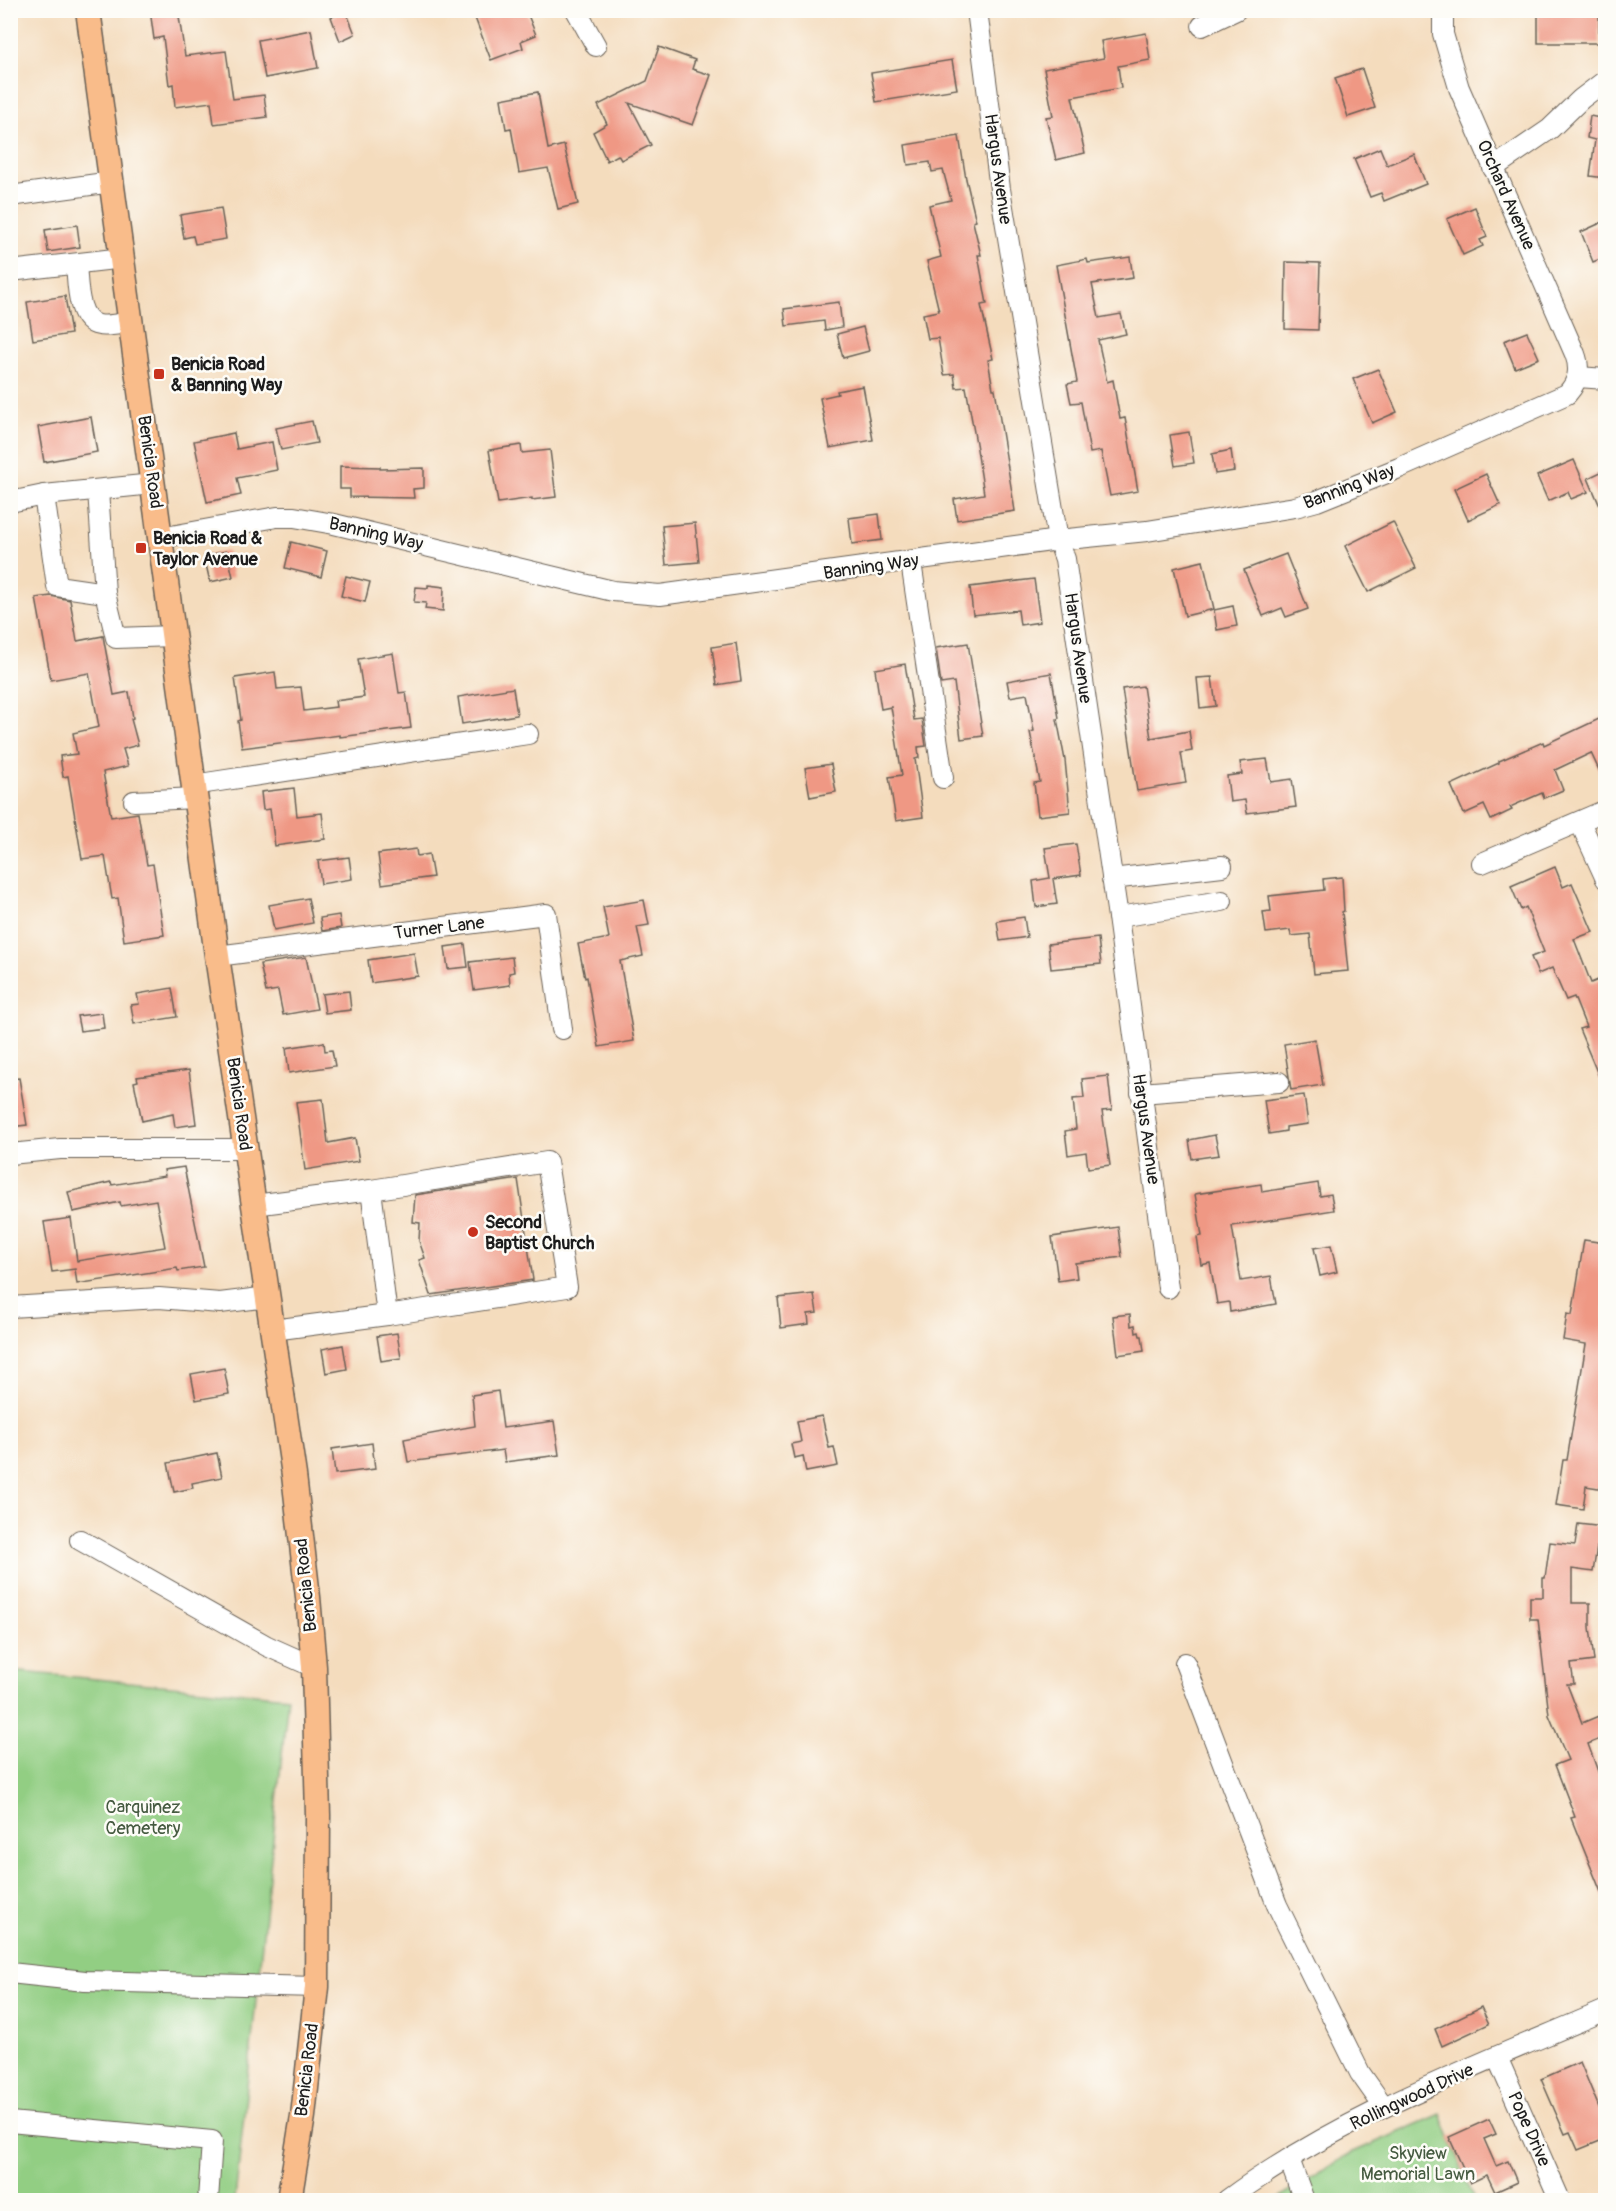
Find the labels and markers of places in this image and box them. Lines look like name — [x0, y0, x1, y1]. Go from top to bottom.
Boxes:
place label: Benicia Road & Banning Way — [171, 353, 282, 397]
marker: Benicia Road & Banning Way — [152, 367, 166, 381]
place label: Benicia Road & Taylor Avenue — [152, 527, 262, 571]
marker: Benicia Road & Taylor Avenue — [134, 541, 148, 555]
place label: Second Baptist Church — [485, 1211, 595, 1255]
marker: Second Baptist Church — [466, 1225, 480, 1239]

